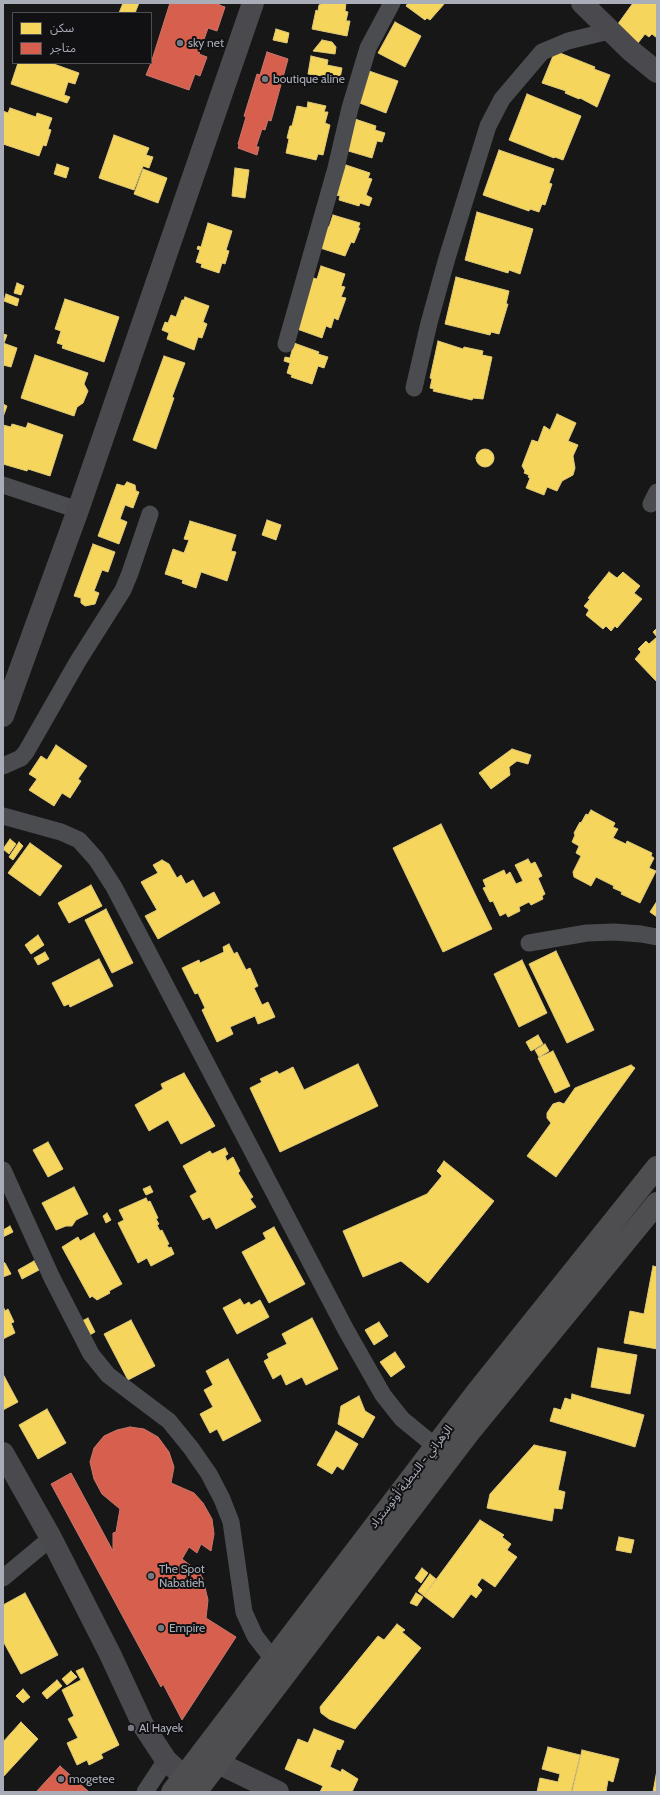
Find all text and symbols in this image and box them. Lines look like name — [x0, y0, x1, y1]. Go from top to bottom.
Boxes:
legend — [12, 12, 152, 64]
text: سكن — [50, 20, 74, 35]
place label: sky net — [188, 36, 224, 50]
marker: sky net — [175, 38, 185, 48]
text: متاجر — [50, 40, 76, 55]
place label: boutique aline — [273, 72, 345, 86]
marker: boutique aline — [260, 74, 270, 84]
street label: الزهراني - النبطية أوتوستراد — [366, 1422, 456, 1532]
place label: The Spot Nabatieh — [159, 1562, 205, 1590]
marker: The Spot Nabatieh — [146, 1571, 156, 1581]
place label: Empire — [169, 1621, 205, 1635]
marker: Empire — [156, 1623, 166, 1633]
place label: Al Hayek — [139, 1721, 183, 1735]
marker: Al Hayek — [126, 1723, 136, 1733]
place label: mogetee — [69, 1772, 115, 1786]
marker: mogetee — [56, 1774, 66, 1784]

